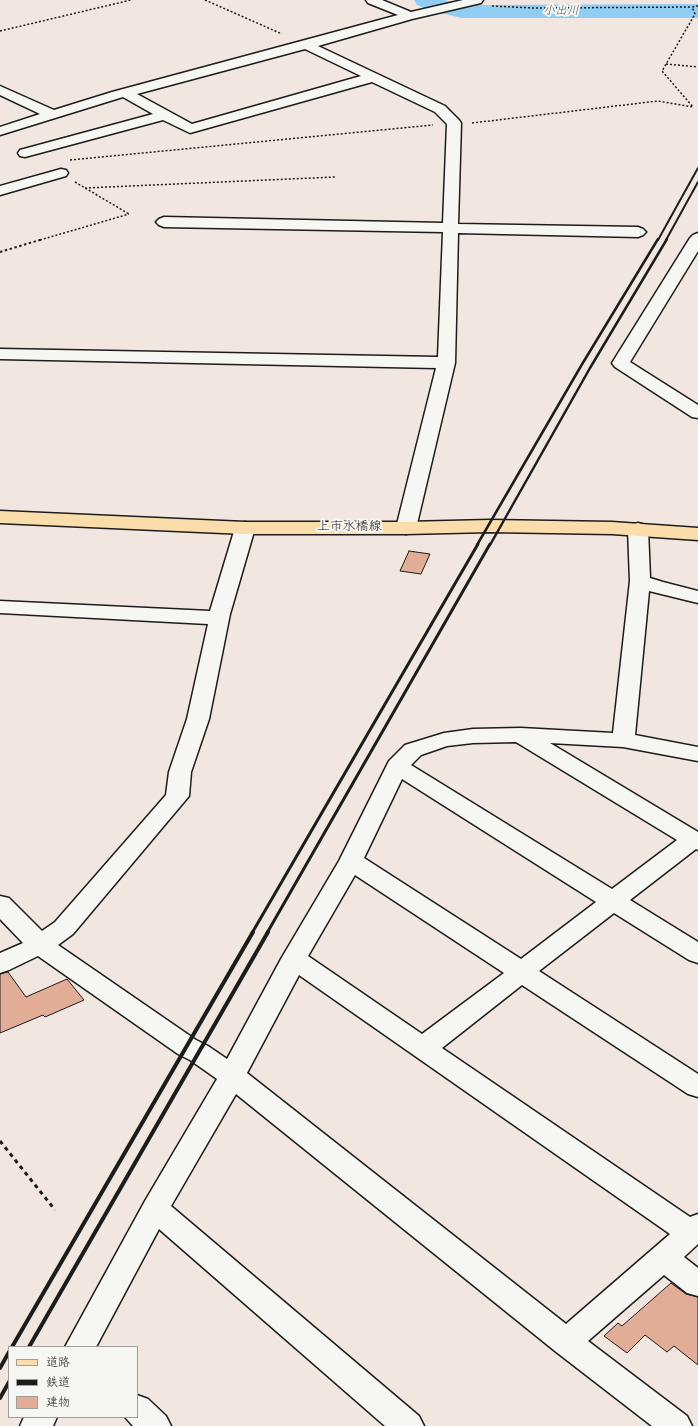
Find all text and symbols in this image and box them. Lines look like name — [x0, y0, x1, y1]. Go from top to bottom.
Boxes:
water label: 小出川 — [543, 5, 579, 19]
street label: 上市水橋線 — [317, 520, 381, 536]
legend — [8, 1346, 138, 1418]
text: 道路 — [46, 1355, 70, 1372]
text: 鉄道 — [46, 1375, 70, 1392]
text: 建物 — [46, 1395, 70, 1412]

